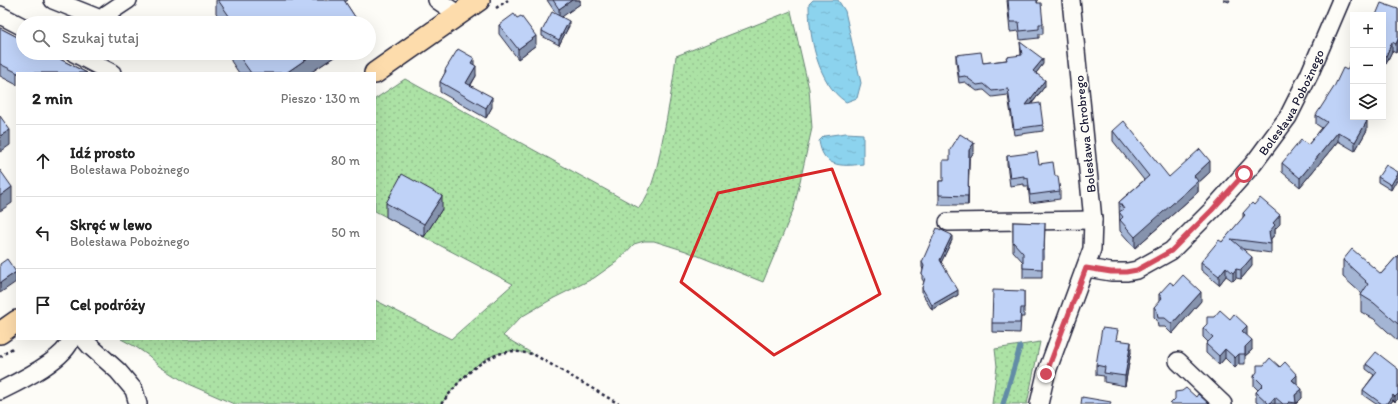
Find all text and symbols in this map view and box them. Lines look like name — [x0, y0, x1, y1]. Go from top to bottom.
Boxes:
map controls — [1350, 12, 1386, 120]
button: + — [1350, 12, 1386, 48]
search box — [16, 16, 376, 60]
icon: search — [30, 27, 52, 49]
text: Szukaj tutaj — [62, 29, 139, 47]
street label: Bolesława Pobożnego — [1255, 47, 1327, 158]
button: − — [1350, 48, 1386, 84]
street label: Bolesława Chrobrego — [1071, 74, 1099, 193]
button: layers — [1350, 84, 1386, 120]
text: 2 min — [32, 88, 72, 108]
text: Pieszo · 130 m — [281, 91, 360, 106]
text: Idź prosto — [70, 144, 135, 162]
icon: ahead — [32, 150, 54, 172]
text: 80 m — [331, 153, 360, 168]
text: Bolesława Pobożnego — [70, 162, 190, 177]
route start — [1235, 165, 1253, 183]
text: Skręć w lewo — [70, 216, 152, 234]
icon: left — [32, 222, 54, 244]
text: 50 m — [331, 225, 360, 240]
text: Bolesława Pobożnego — [70, 234, 190, 249]
icon: arrive — [32, 294, 54, 316]
text: Cel podróży — [70, 296, 145, 314]
route end — [1037, 365, 1055, 383]

